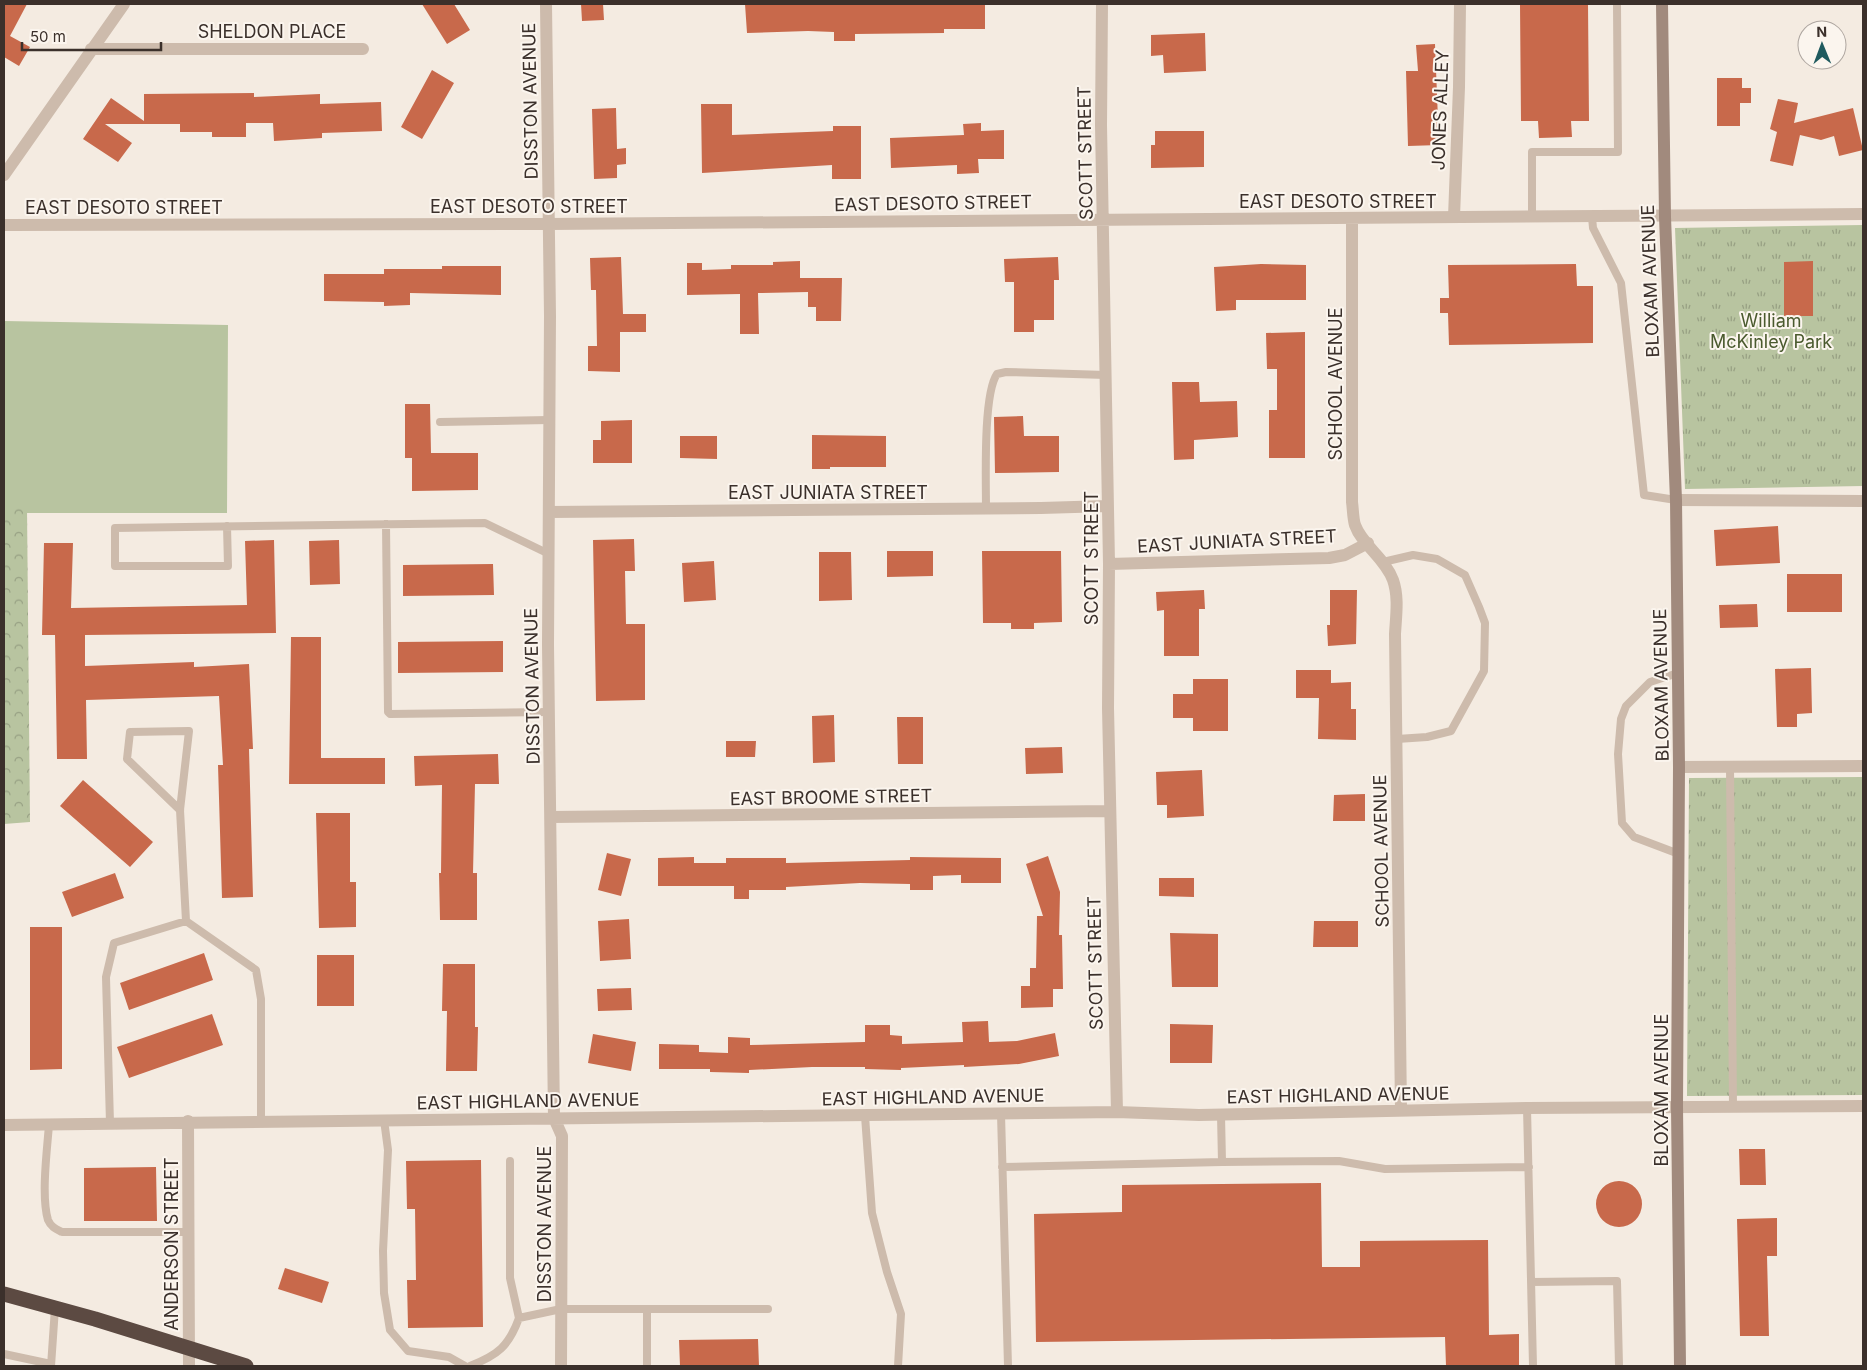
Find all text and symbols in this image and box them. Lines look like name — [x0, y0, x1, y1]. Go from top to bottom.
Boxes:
scale bar — [22, 20, 161, 52]
north arrow — [1797, 20, 1847, 70]
street label: SHELDON PLACE — [198, 21, 346, 42]
street label: DISSTON AVENUE — [518, 23, 542, 179]
text: N — [1816, 23, 1827, 40]
text: 50 m — [30, 27, 66, 46]
street label: JONES ALLEY — [1427, 49, 1453, 171]
street label: SCOTT STREET — [1073, 86, 1097, 220]
street label: EAST DESOTO STREET — [834, 191, 1032, 215]
street label: EAST DESOTO STREET — [1239, 191, 1437, 212]
street label: EAST DESOTO STREET — [430, 196, 628, 217]
street label: EAST DESOTO STREET — [25, 197, 223, 218]
street label: BLOXAM AVENUE — [1637, 204, 1663, 358]
street label: SCHOOL AVENUE — [1325, 307, 1346, 461]
park label: William McKinley Park — [1710, 310, 1832, 352]
street label: EAST JUNIATA STREET — [728, 482, 928, 503]
street label: SCOTT STREET — [1081, 491, 1102, 625]
street label: EAST JUNIATA STREET — [1137, 525, 1337, 557]
street label: DISSTON AVENUE — [520, 608, 544, 764]
street label: BLOXAM AVENUE — [1649, 608, 1673, 762]
street label: SCHOOL AVENUE — [1369, 774, 1393, 928]
street label: EAST BROOME STREET — [730, 785, 932, 809]
street label: SCOTT STREET — [1083, 896, 1107, 1030]
street label: BLOXAM AVENUE — [1651, 1014, 1672, 1166]
street label: EAST HIGHLAND AVENUE — [1226, 1083, 1450, 1107]
street label: EAST HIGHLAND AVENUE — [821, 1085, 1045, 1109]
street label: EAST HIGHLAND AVENUE — [416, 1089, 640, 1113]
street label: DISSTON AVENUE — [534, 1146, 555, 1302]
street label: ANDERSON STREET — [161, 1157, 182, 1331]

